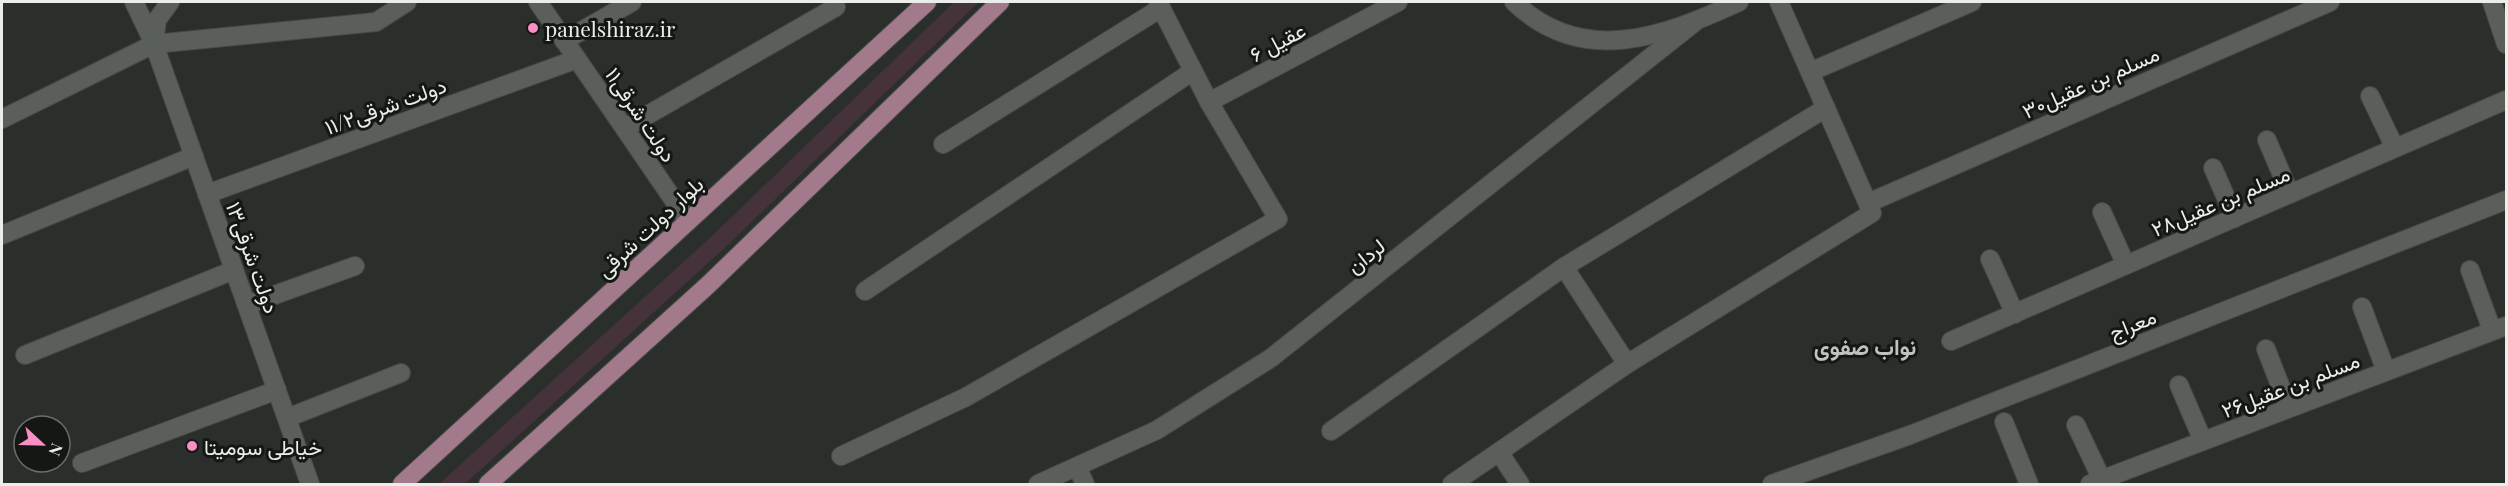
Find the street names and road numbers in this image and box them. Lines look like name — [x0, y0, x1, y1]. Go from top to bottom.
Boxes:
street label: عقیل ۶ — [1244, 15, 1310, 67]
street label: مسلم بن عقیل۳۰ — [2017, 38, 2164, 126]
street label: ۱۱دولت شرقی — [599, 61, 684, 167]
street label: ۱۱/۲دولت شرقی — [320, 70, 450, 141]
street label: مسلم بن عقیل۲۸ — [2146, 158, 2294, 244]
street label: بلوار دولت شرقی — [590, 169, 709, 283]
street label: ۱۳دولت شرقی — [220, 197, 287, 317]
street label: لردان — [1340, 231, 1391, 280]
street label: معراج — [2104, 301, 2161, 347]
street label: مسلم بن عقیل۲۶ — [2217, 345, 2364, 425]

